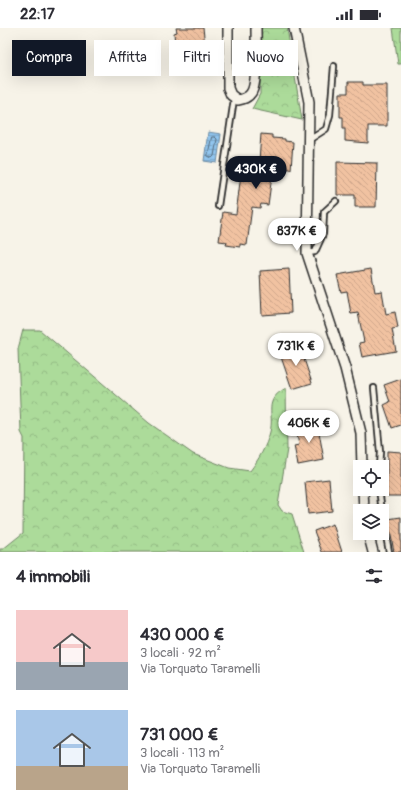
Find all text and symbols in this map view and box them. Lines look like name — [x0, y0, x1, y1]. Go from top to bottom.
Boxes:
text: 22:17 — [20, 5, 55, 24]
chip: Compra — [12, 40, 86, 76]
chip: Affitta — [94, 40, 161, 76]
chip: Filtri — [169, 40, 224, 76]
chip: Nuovo — [232, 40, 298, 76]
pin: 430K € — [223, 156, 289, 190]
text: 430K € — [235, 161, 277, 177]
pin: 837K € — [264, 218, 330, 252]
text: 837K € — [277, 223, 317, 239]
pin: 731K € — [263, 333, 329, 367]
text: 731K € — [277, 338, 315, 354]
pin: 406K € — [276, 410, 342, 444]
text: 406K € — [287, 415, 331, 431]
map controls — [353, 460, 389, 540]
button: locate — [353, 460, 389, 496]
button: layers — [353, 504, 389, 540]
icon: filters — [363, 565, 385, 587]
text: 4 immobili — [16, 566, 90, 587]
text: 430 000 € — [140, 624, 224, 645]
icon: home — [48, 626, 96, 674]
text: 3 locali · 92 m² — [140, 645, 221, 661]
text: Via Torquato Taramelli — [140, 661, 260, 677]
text: 731 000 € — [140, 724, 219, 745]
icon: home — [48, 726, 96, 774]
text: 3 locali · 113 m² — [140, 745, 224, 761]
text: Via Torquato Taramelli — [140, 761, 260, 777]

